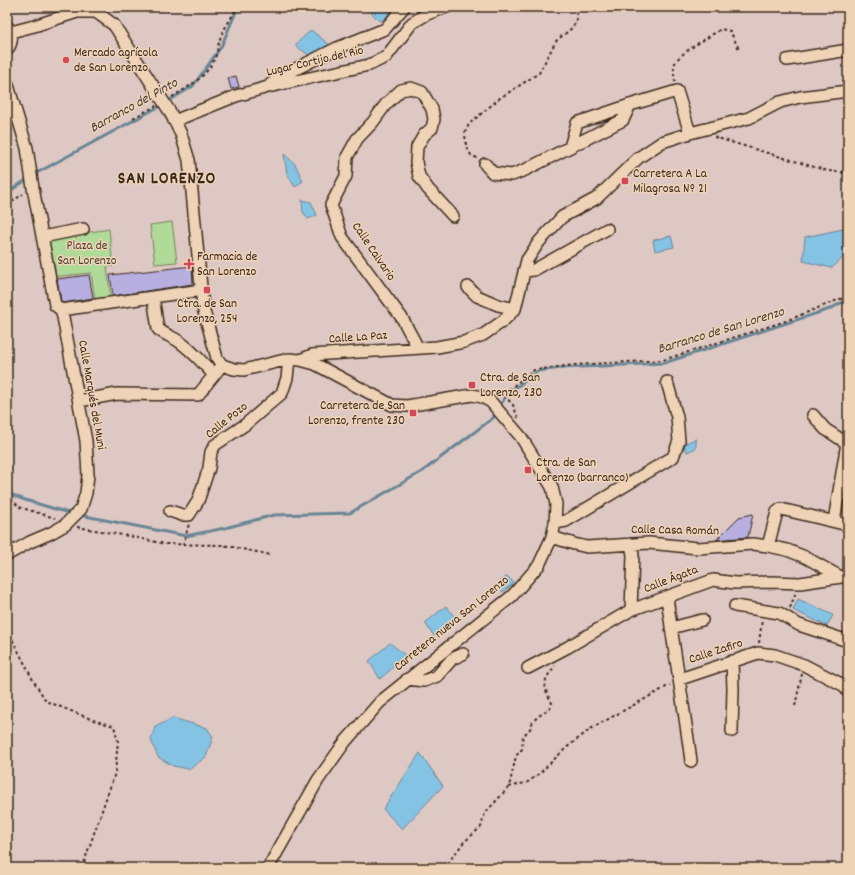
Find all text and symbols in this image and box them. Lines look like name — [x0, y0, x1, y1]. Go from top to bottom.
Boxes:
street label: Lugar Cortijo del Rio — [264, 42, 366, 82]
place label: Mercado agrícola de San Lorenzo — [74, 44, 158, 78]
marker: Mercado agrícola de San Lorenzo — [61, 55, 71, 65]
water label: Barranco del Pinto — [86, 73, 182, 138]
place label: Carretera A La Milagrosa Nº 21 — [633, 165, 708, 199]
district label: SAN LORENZO — [118, 168, 216, 192]
marker: Carretera A La Milagrosa Nº 21 — [620, 176, 630, 186]
street label: Calle Calvario — [346, 219, 400, 285]
park label: Plaza de San Lorenzo — [57, 237, 117, 271]
place label: Farmacia de San Lorenzo — [197, 248, 258, 282]
marker: Farmacia de San Lorenzo — [184, 259, 194, 269]
marker: Ctra. de San Lorenzo, 254 — [202, 285, 212, 295]
place label: Ctra. de San Lorenzo, 254 — [177, 295, 237, 329]
water label: Barranco de San Lorenzo — [655, 302, 787, 360]
street label: Calle La Paz — [328, 326, 388, 350]
street label: Calle Marqués del Muni — [72, 339, 110, 452]
place label: Ctra. de San Lorenzo, 230 — [480, 369, 542, 403]
marker: Ctra. de San Lorenzo, 230 — [467, 380, 477, 390]
place label: Carretera de San Lorenzo, frente 230 — [308, 397, 405, 431]
street label: Calle Pozo — [202, 398, 252, 444]
marker: Carretera de San Lorenzo, frente 230 — [408, 408, 418, 418]
place label: Ctra. de San Lorenzo (barranco) — [536, 454, 628, 488]
marker: Ctra. de San Lorenzo (barranco) — [523, 465, 533, 475]
street label: Calle Casa Román — [631, 521, 719, 541]
street label: Calle Ágata — [641, 561, 702, 599]
street label: Carretera nueva San Lorenzo — [390, 571, 514, 676]
street label: Calle Zafiro — [687, 634, 746, 670]

